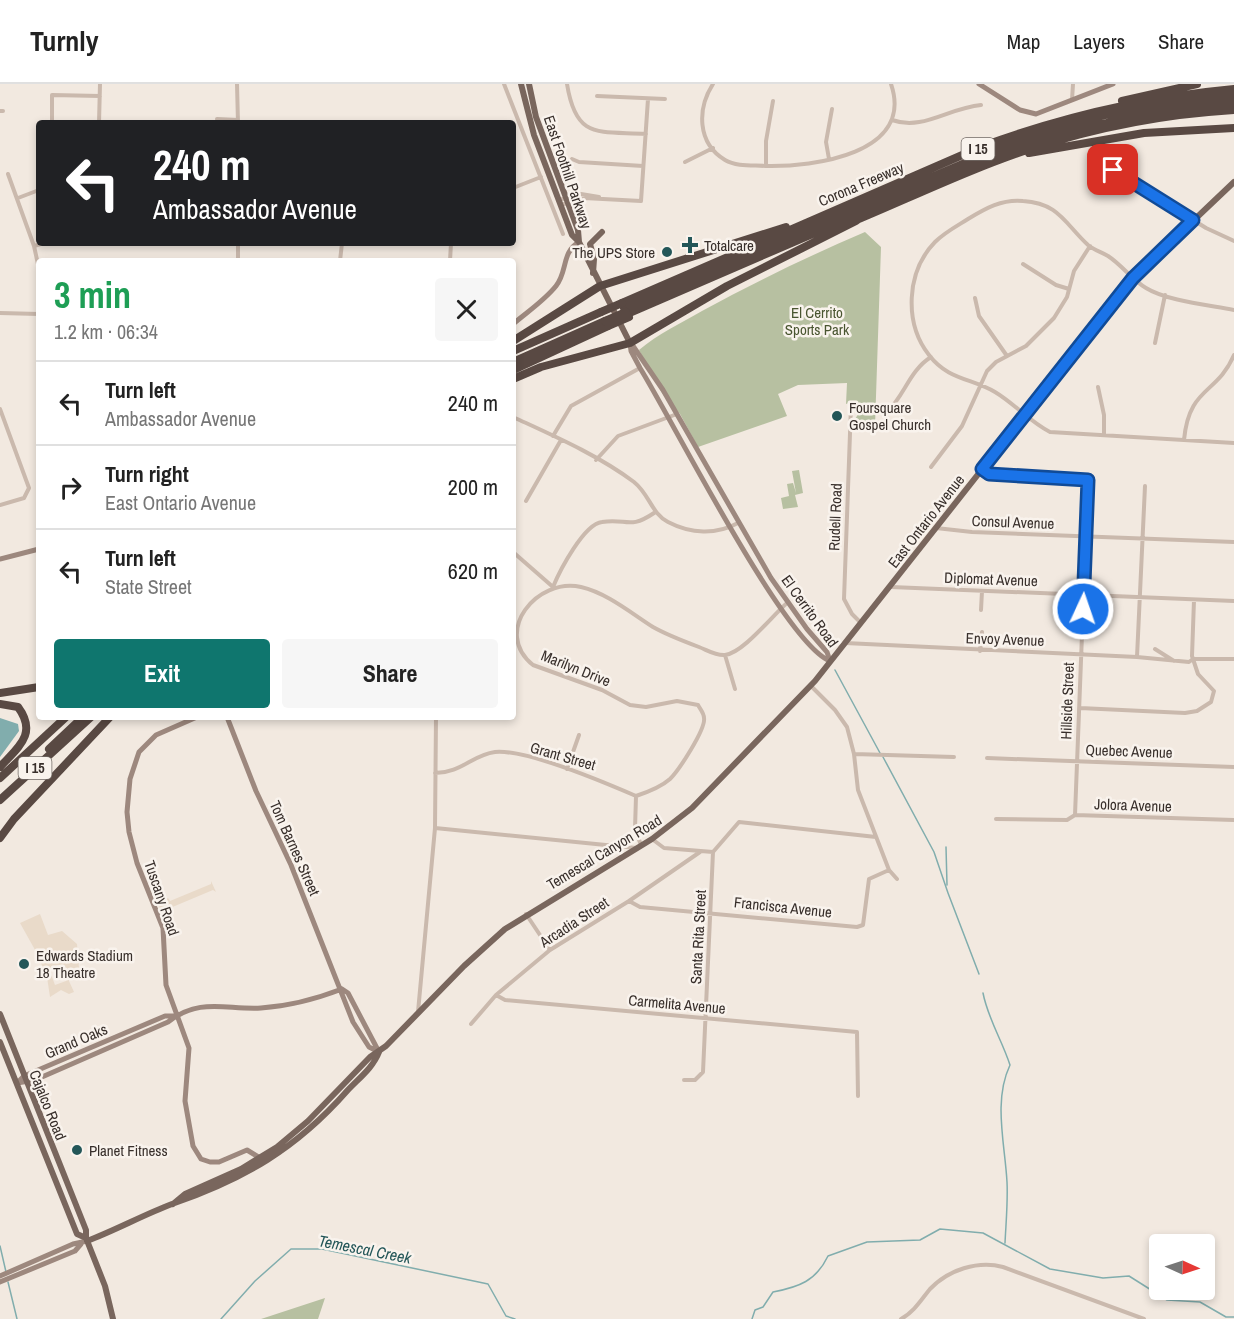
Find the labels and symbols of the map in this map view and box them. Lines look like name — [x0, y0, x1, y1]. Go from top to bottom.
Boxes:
street label: East Foothill Parkway — [539, 113, 597, 232]
road number: I 15 — [962, 138, 994, 160]
pin — [1087, 144, 1138, 195]
street label: Corona Freeway — [815, 156, 908, 211]
place label: Totalcare — [704, 235, 754, 256]
marker: Totalcare — [681, 236, 699, 254]
place label: The UPS Store — [572, 242, 655, 263]
marker: The UPS Store — [660, 245, 674, 259]
park label: El Cerrito Sports Park — [785, 302, 850, 340]
place label: Foursquare Gospel Church — [849, 397, 931, 435]
marker: Foursquare Gospel Church — [830, 409, 844, 423]
street label: East Ontario Avenue — [883, 470, 969, 572]
street label: Rudell Road — [823, 483, 847, 551]
street label: Consul Avenue — [971, 510, 1055, 534]
street label: Diplomat Avenue — [944, 567, 1038, 591]
street label: El Cerrito Road — [777, 571, 843, 651]
position arrow — [1051, 577, 1115, 641]
street label: Envoy Avenue — [965, 627, 1045, 651]
street label: Marilyn Drive — [538, 645, 614, 691]
street label: Hillside Street — [1055, 661, 1079, 740]
street label: Grant Street — [528, 737, 599, 775]
street label: Quebec Avenue — [1085, 739, 1173, 763]
road number: I 15 — [18, 757, 51, 779]
street label: Jolora Avenue — [1094, 793, 1172, 817]
street label: Tom Barnes Street — [265, 797, 326, 899]
street label: Temescal Canyon Road — [543, 809, 665, 895]
street label: Tuscany Road — [139, 858, 185, 938]
street label: Santa Rita Street — [685, 889, 711, 985]
street label: Arcadia Street — [534, 891, 613, 953]
street label: Francisca Avenue — [733, 891, 833, 923]
place label: Edwards Stadium 18 Theatre — [36, 945, 133, 983]
marker: Edwards Stadium 18 Theatre — [17, 957, 31, 971]
street label: Carmelita Avenue — [627, 989, 727, 1019]
street label: Grand Oaks — [41, 1018, 111, 1064]
street label: Cajalco Road — [24, 1067, 72, 1143]
place label: Planet Fitness — [89, 1140, 168, 1161]
marker: Planet Fitness — [70, 1143, 84, 1157]
water label: Temescal Creek — [317, 1229, 414, 1269]
north arrow — [1149, 1234, 1215, 1300]

